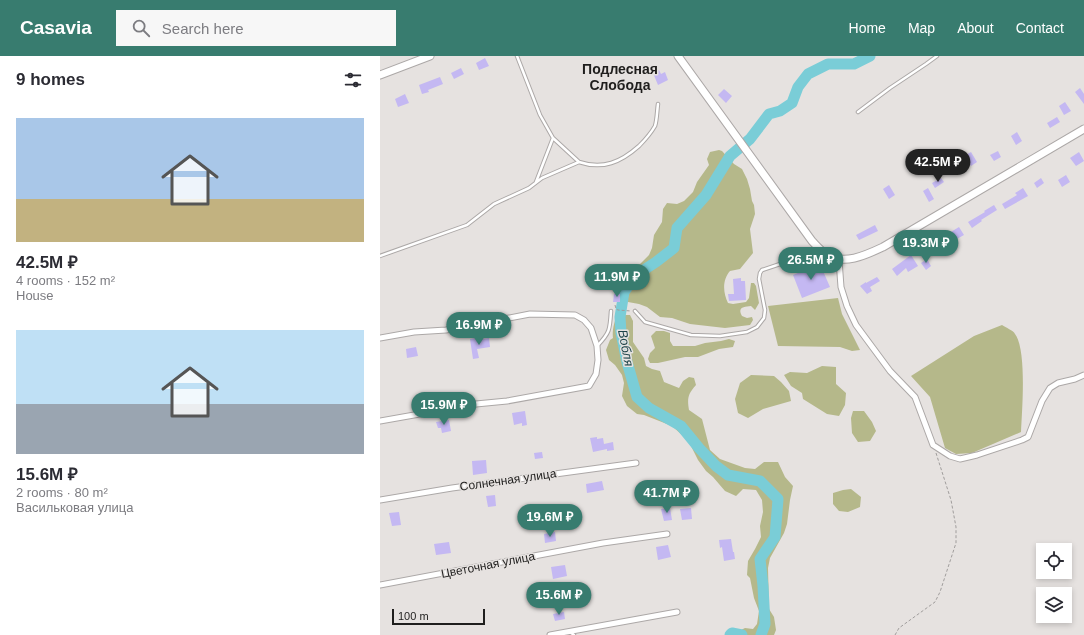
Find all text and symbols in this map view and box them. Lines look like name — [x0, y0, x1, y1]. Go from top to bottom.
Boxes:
search box — [116, 10, 396, 46]
text: Casavia — [20, 17, 92, 38]
icon: search — [130, 17, 152, 39]
text: Search here — [162, 20, 244, 37]
text: Home — [849, 20, 886, 36]
text: Map — [908, 20, 935, 36]
text: About — [957, 20, 994, 36]
text: Contact — [1016, 20, 1064, 36]
district label: Подлесная Слобода — [582, 61, 658, 93]
icon: filters — [342, 69, 364, 91]
text: 9 homes — [16, 70, 85, 89]
icon: home — [154, 144, 226, 216]
pin: 42.5M ₽ — [901, 149, 975, 183]
text: 42.5M ₽ — [914, 154, 962, 169]
pin: 19.3M ₽ — [889, 230, 963, 264]
text: 19.3M ₽ — [902, 235, 950, 250]
pin: 26.5M ₽ — [774, 247, 848, 281]
text: 26.5M ₽ — [787, 252, 835, 267]
text: 42.5M ₽ — [16, 253, 78, 272]
pin: 11.9M ₽ — [580, 264, 654, 298]
text: 11.9M ₽ — [594, 269, 640, 284]
text: 4 rooms · 152 m² — [16, 273, 115, 288]
text: House — [16, 288, 54, 303]
pin: 16.9M ₽ — [442, 312, 516, 346]
text: 16.9M ₽ — [455, 317, 503, 332]
water label: Вобля — [615, 328, 637, 368]
icon: home — [154, 356, 226, 428]
pin: 15.9M ₽ — [407, 392, 481, 426]
text: 15.9M ₽ — [420, 397, 468, 412]
text: 15.6M ₽ — [16, 465, 78, 484]
street label: Солнечная улица — [459, 466, 557, 494]
pin: 41.7M ₽ — [630, 480, 704, 514]
text: 2 rooms · 80 m² — [16, 485, 108, 500]
text: 41.7M ₽ — [643, 485, 691, 500]
text: Васильковая улица — [16, 500, 133, 515]
pin: 19.6M ₽ — [513, 504, 587, 538]
text: 19.6M ₽ — [526, 509, 574, 524]
map controls — [1036, 543, 1072, 623]
button: locate — [1036, 543, 1072, 579]
street label: Цветочная улица — [440, 549, 537, 581]
pin: 15.6M ₽ — [522, 582, 596, 616]
text: 15.6M ₽ — [535, 587, 583, 602]
button: layers — [1036, 587, 1072, 623]
scale bar — [392, 607, 485, 626]
text: 100 m — [398, 610, 429, 622]

